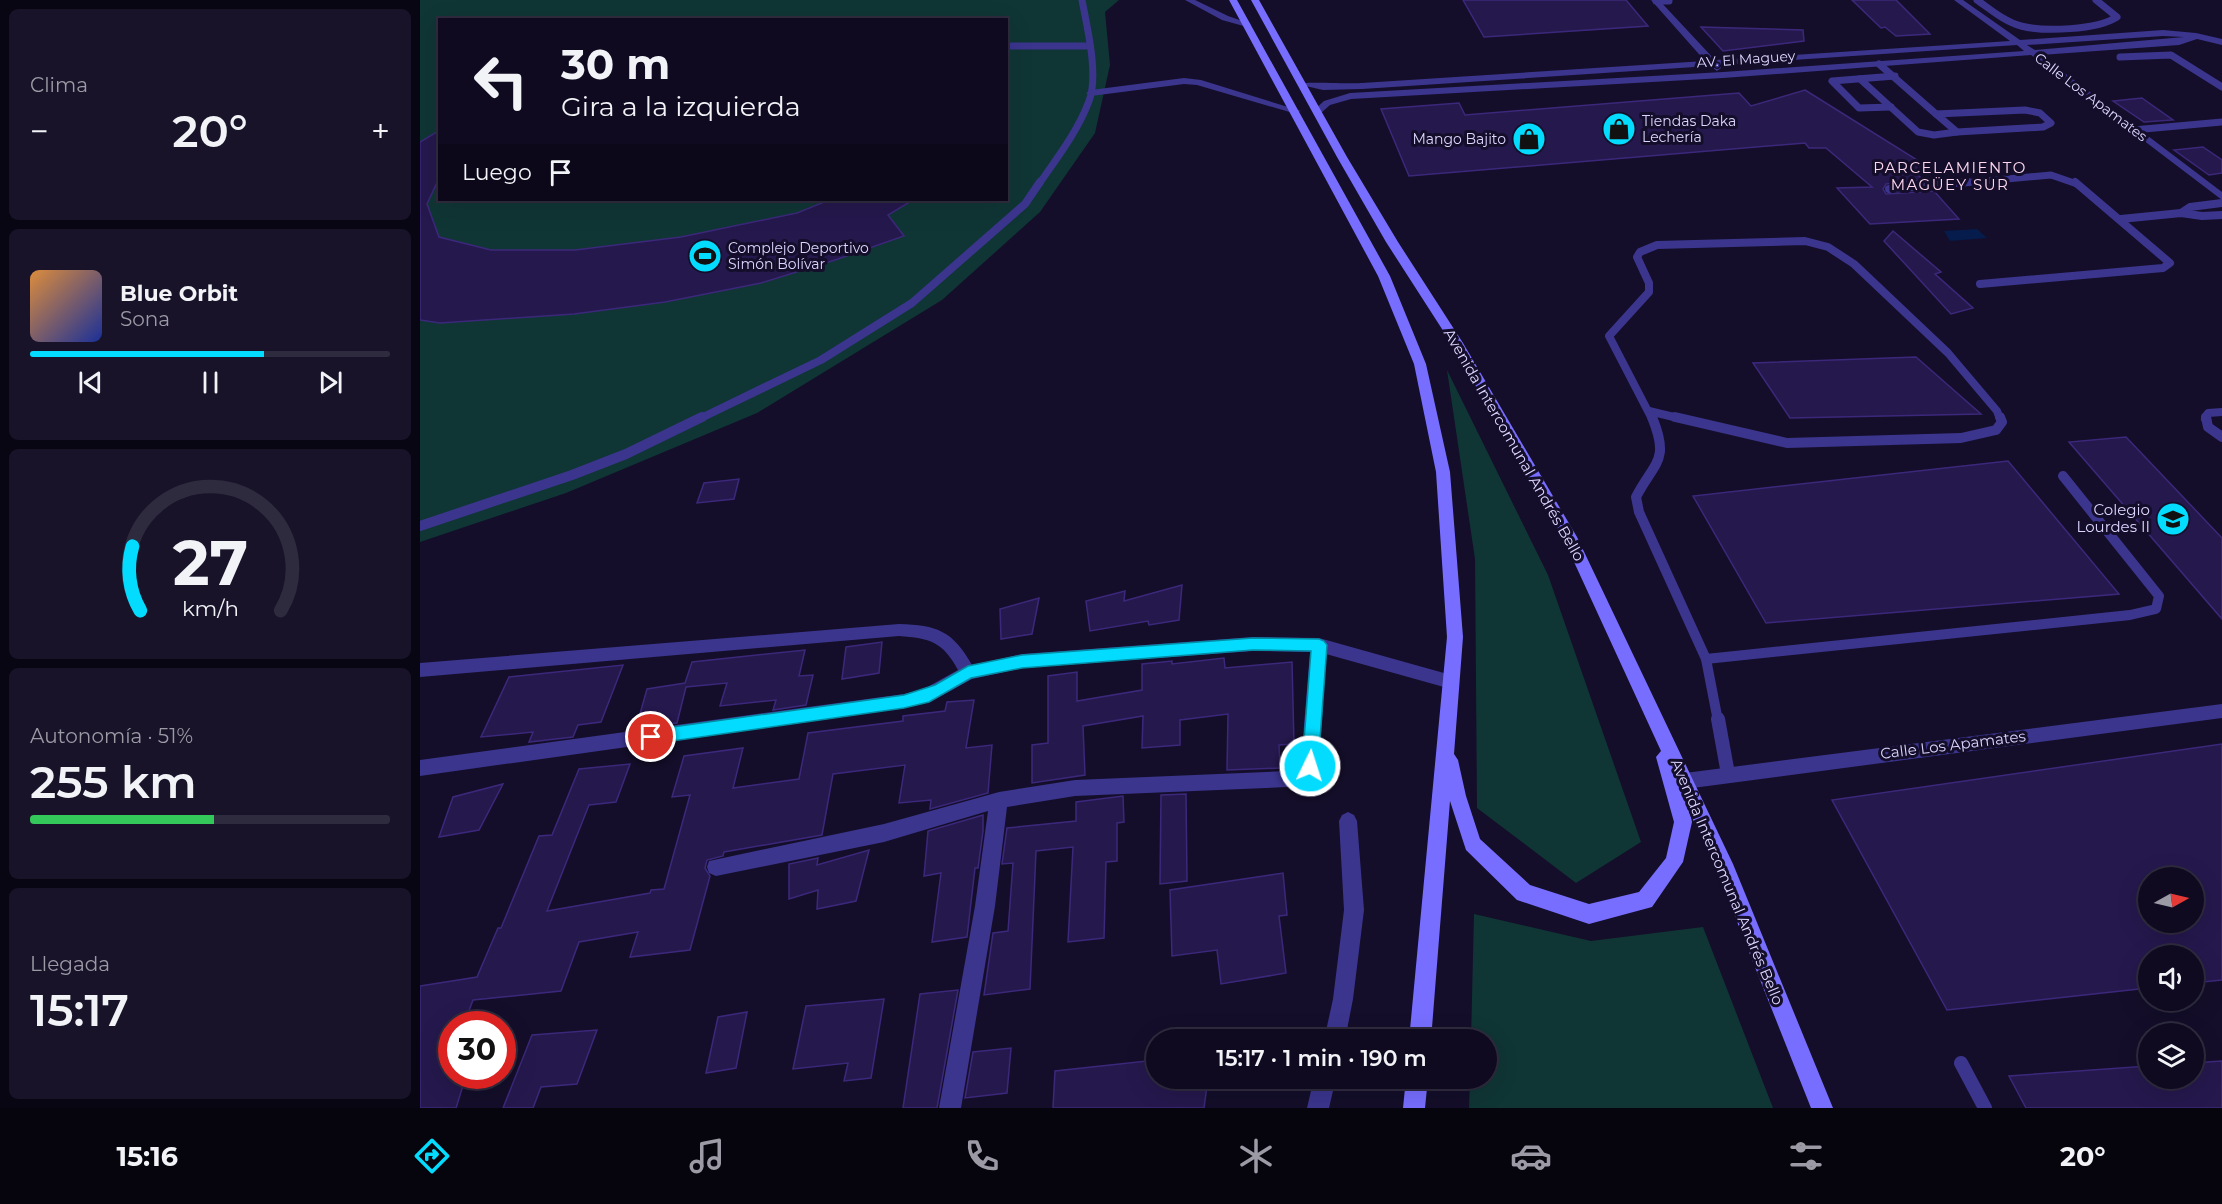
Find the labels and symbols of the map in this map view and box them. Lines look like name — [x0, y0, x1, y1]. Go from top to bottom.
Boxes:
street label: AV. El Maguey — [1696, 47, 1796, 71]
street label: Calle Los Apamates — [2031, 49, 2151, 145]
shop icon: Tiendas Daka Lechería — [1601, 111, 1637, 147]
place label: Tiendas Daka Lechería — [1642, 112, 1736, 146]
shop icon: Mango Bajito — [1511, 121, 1547, 157]
place label: Mango Bajito — [1412, 130, 1506, 148]
district label: PARCELAMIENTO MAGÜEY SUR — [1873, 158, 2027, 194]
sports icon: Complejo Deportivo Simón Bolívar — [687, 238, 723, 274]
place label: Complejo Deportivo Simón Bolívar — [728, 239, 869, 273]
street label: Avenida Intercomunal Andrés Bello — [1440, 325, 1589, 564]
place label: Colegio Lourdes II — [2076, 500, 2150, 536]
school or university icon: Colegio Lourdes II — [2155, 501, 2191, 537]
pin — [625, 711, 676, 762]
street label: Calle Los Apamates — [1879, 726, 2027, 763]
position arrow — [1278, 734, 1342, 798]
street label: Avenida Intercomunal Andrés Bello — [1667, 756, 1788, 1008]
north arrow — [2138, 867, 2204, 933]
speed limit sign: 30 — [438, 1011, 516, 1089]

